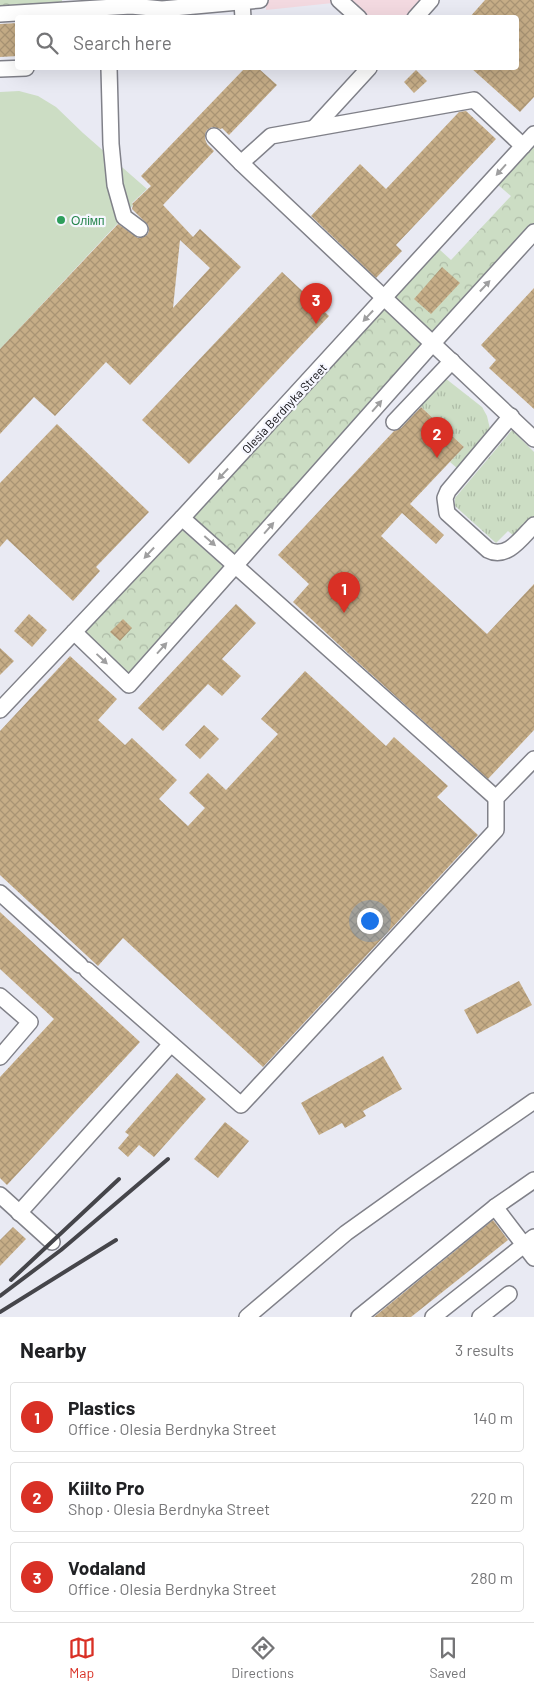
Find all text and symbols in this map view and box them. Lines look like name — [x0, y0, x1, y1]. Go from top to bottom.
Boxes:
search box — [15, 15, 519, 70]
icon: search — [33, 29, 61, 57]
text: Search here — [73, 31, 172, 54]
one-way arrow — [495, 163, 507, 175]
place label: Олімп — [71, 213, 105, 227]
marker: Олімп — [55, 214, 67, 226]
one-way arrow — [479, 280, 491, 292]
pin: 3 — [300, 283, 332, 324]
one-way arrow — [362, 309, 374, 321]
street label: Olesia Berdnyka Street — [239, 360, 329, 456]
one-way arrow — [371, 400, 382, 413]
pin: 2 — [421, 417, 453, 458]
one-way arrow — [217, 468, 229, 480]
one-way arrow — [263, 523, 275, 535]
one-way arrow — [203, 536, 216, 547]
one-way arrow — [143, 547, 155, 559]
pin: 1 — [328, 572, 360, 613]
one-way arrow — [156, 643, 168, 655]
one-way arrow — [95, 653, 107, 665]
your location — [357, 908, 383, 934]
text: Nearby — [20, 1337, 86, 1362]
text: 3 results — [455, 1340, 514, 1359]
text: Plastics — [68, 1396, 135, 1419]
text: 1 — [34, 1408, 40, 1427]
text: 140 m — [473, 1408, 513, 1427]
text: Office · Olesia Berdnyka Street — [68, 1419, 277, 1438]
text: Kiilto Pro — [68, 1476, 145, 1499]
text: 2 — [33, 1488, 41, 1507]
text: 220 m — [470, 1488, 513, 1507]
text: Shop · Olesia Berdnyka Street — [68, 1499, 270, 1518]
text: Vodaland — [68, 1556, 146, 1579]
text: 3 — [33, 1568, 41, 1587]
text: 280 m — [471, 1568, 513, 1587]
text: Office · Olesia Berdnyka Street — [68, 1579, 277, 1598]
tab: Map — [68, 1634, 96, 1681]
tab: Directions — [231, 1634, 294, 1681]
tab: Saved — [429, 1634, 466, 1681]

